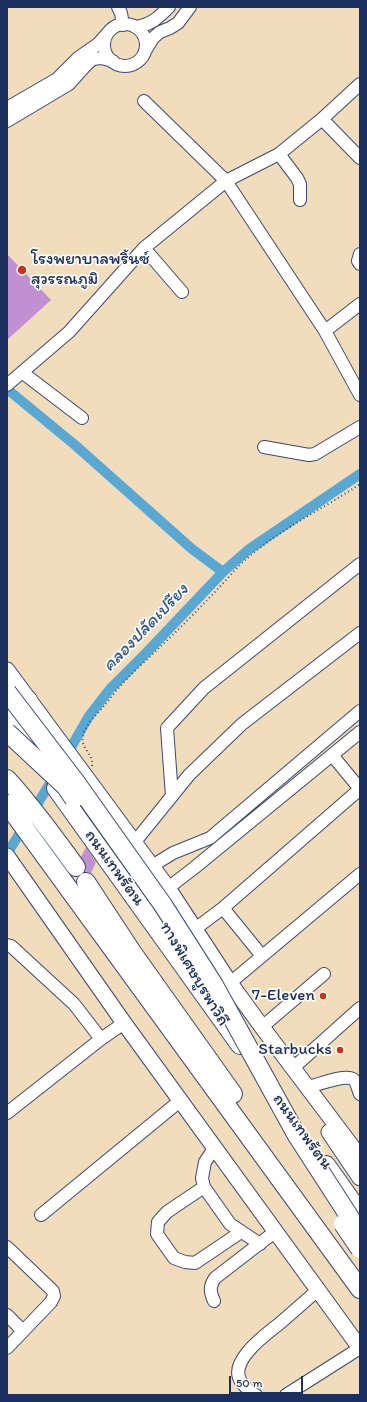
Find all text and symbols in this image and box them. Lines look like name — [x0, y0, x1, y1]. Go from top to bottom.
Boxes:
place label: โรงพยาบาลพริ้นซ์ สุวรรณภูมิ — [31, 250, 150, 290]
marker: โรงพยาบาลพริ้นซ์ สุวรรณภูมิ — [16, 264, 28, 276]
water label: คลองปลัดเปรียง — [98, 579, 194, 677]
street label: ถนนเทพรัตน — [80, 826, 148, 910]
street label: ทางพิเศษบูรพาวิถี — [155, 918, 233, 1030]
place label: 7-Eleven — [252, 986, 315, 1006]
marker: 7-Eleven — [318, 991, 328, 1001]
place label: Starbucks — [258, 1040, 332, 1060]
marker: Starbucks — [335, 1045, 345, 1055]
street label: ถนนเทพรัตน — [268, 1090, 336, 1174]
scale bar — [231, 1368, 305, 1394]
text: 50 m — [236, 1376, 262, 1390]

